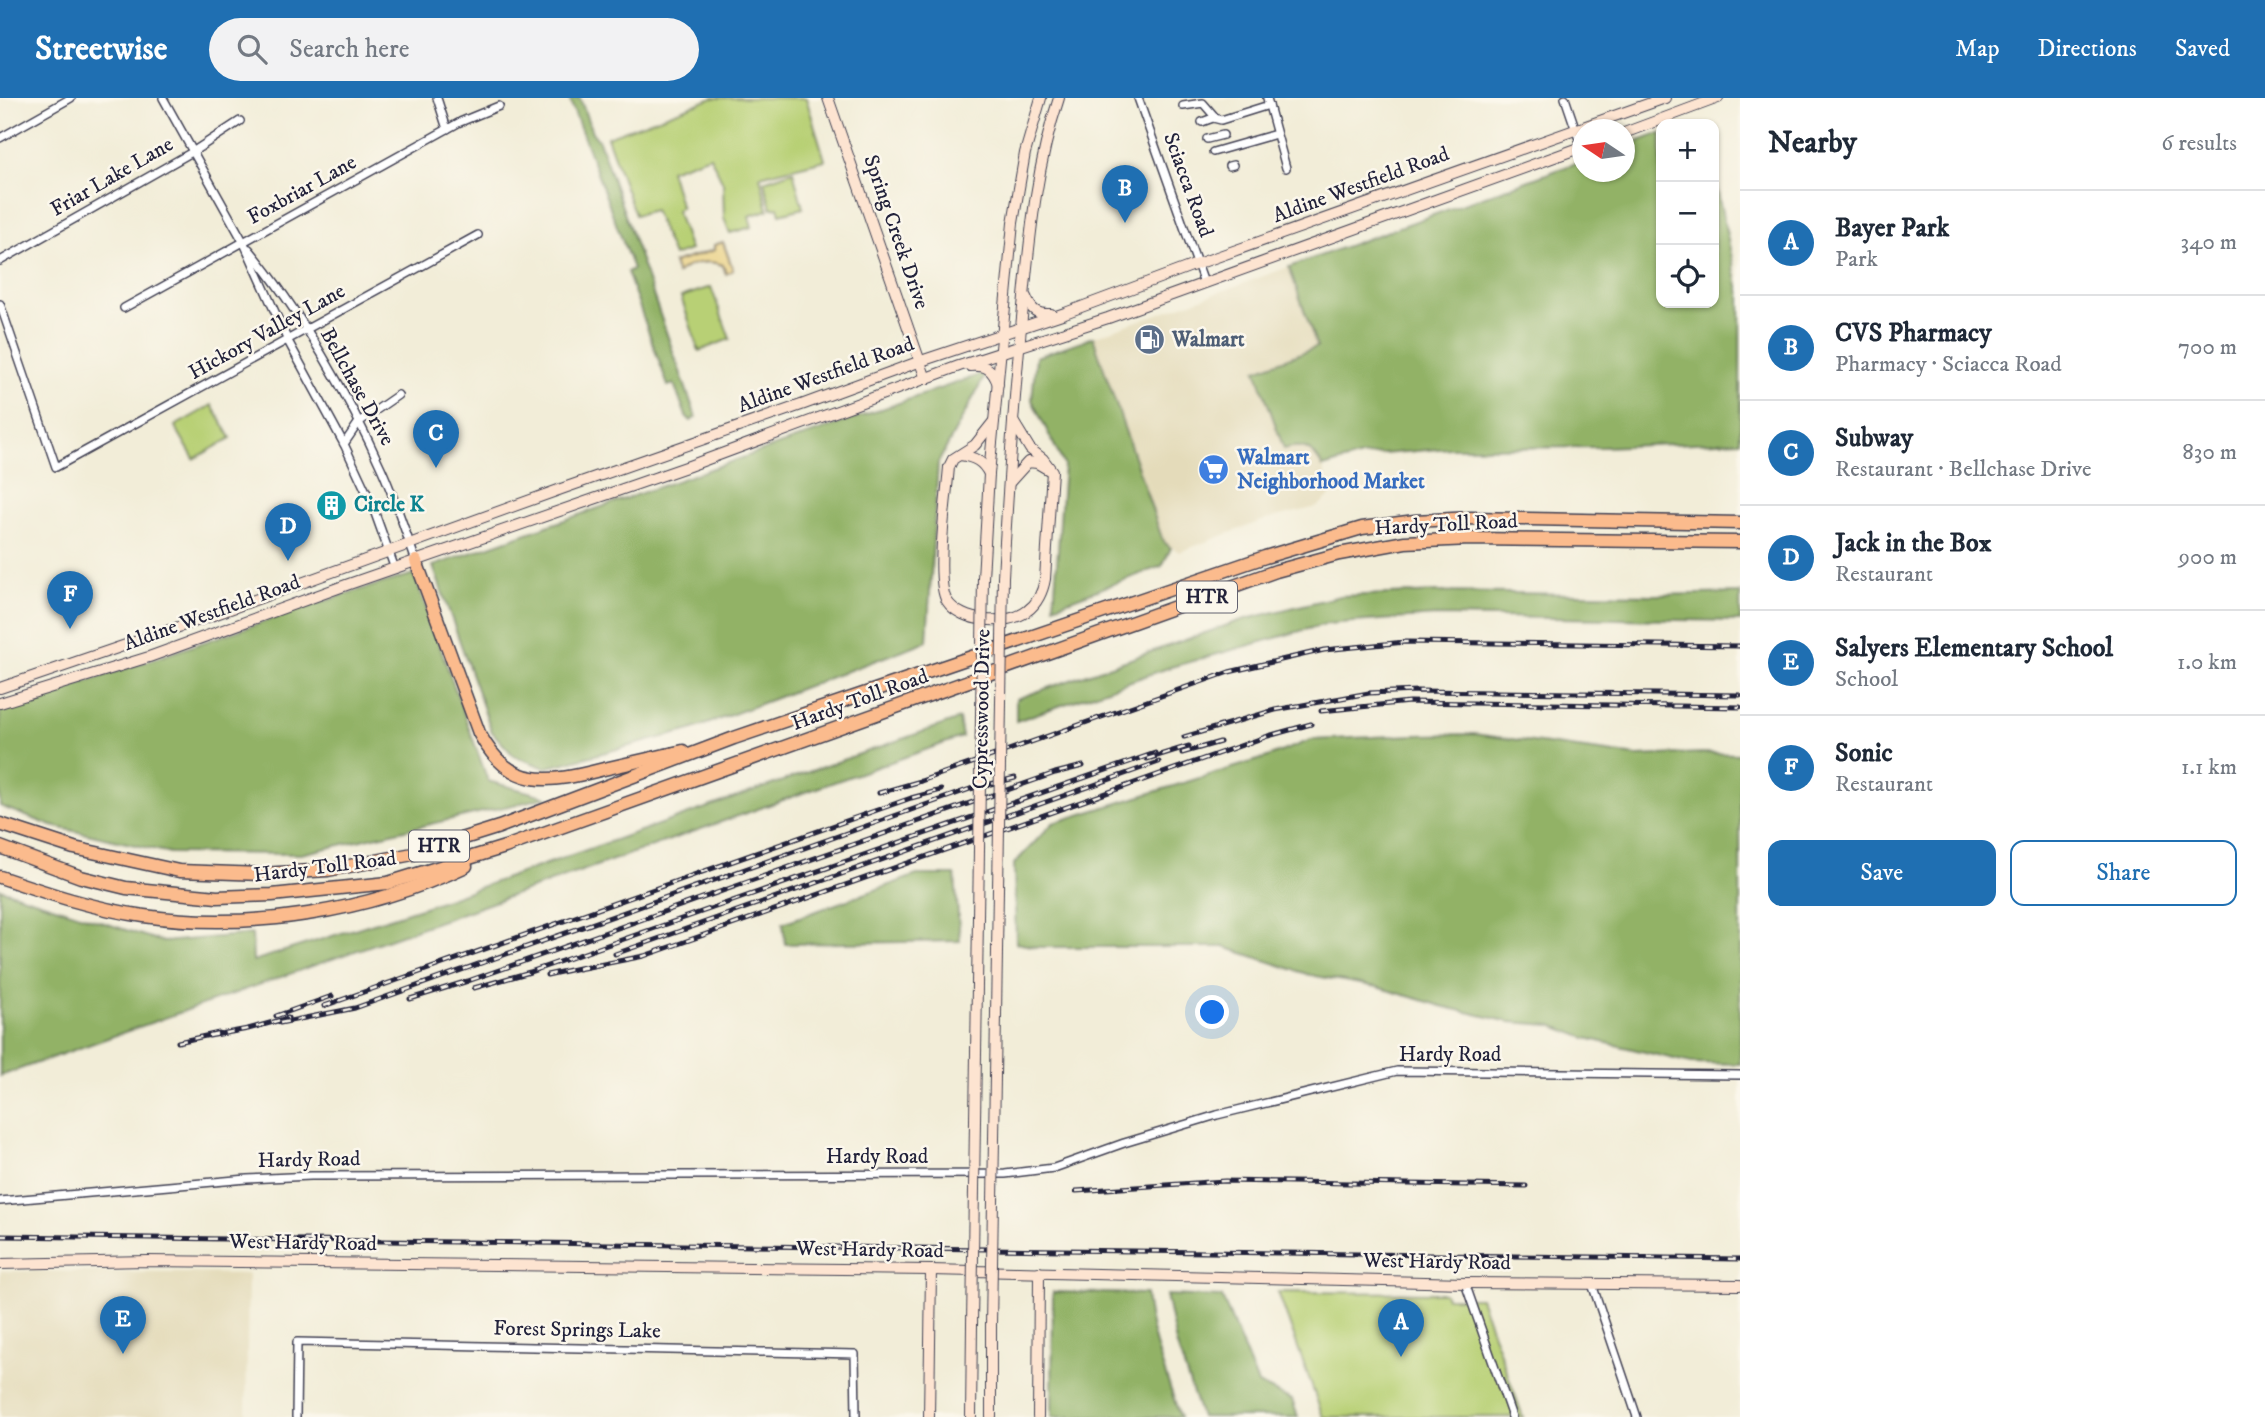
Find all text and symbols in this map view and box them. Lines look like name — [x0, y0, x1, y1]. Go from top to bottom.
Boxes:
search box — [209, 18, 699, 81]
text: Streetwise — [35, 29, 167, 70]
icon: search — [233, 30, 271, 68]
text: Search here — [289, 33, 409, 66]
text: Map — [1955, 34, 2000, 64]
text: Directions — [2038, 34, 2137, 64]
text: Saved — [2175, 34, 2230, 64]
north arrow — [1572, 119, 1635, 182]
map controls — [1656, 119, 1719, 308]
button: + — [1656, 119, 1719, 182]
text: Nearby — [1768, 125, 1857, 162]
street label: Sciacca Road — [1157, 129, 1219, 241]
text: 6 results — [2161, 129, 2237, 158]
street label: Friar Lake Lane — [46, 131, 178, 223]
street label: Aldine Westfield Road — [1269, 141, 1453, 229]
street label: Foxbriar Lane — [243, 149, 361, 231]
street label: Spring Creek Drive — [857, 152, 935, 313]
pin: B — [1102, 165, 1148, 223]
button: − — [1656, 182, 1719, 245]
text: Bayer Park — [1835, 212, 1949, 245]
text: A — [1784, 228, 1798, 257]
text: 340 m — [2181, 228, 2237, 257]
button: locate — [1656, 245, 1719, 308]
text: Park — [1835, 245, 1878, 274]
street label: Hickory Valley Lane — [184, 278, 350, 386]
text: CVS Pharmacy — [1835, 317, 1992, 350]
fuel station icon: Walmart — [1132, 323, 1166, 357]
street label: Bellchase Drive — [314, 324, 400, 451]
place label: Walmart — [1171, 327, 1245, 353]
street label: Aldine Westfield Road — [734, 331, 918, 419]
text: B — [1784, 333, 1798, 362]
text: 700 m — [2178, 333, 2237, 362]
text: Pharmacy · Sciacca Road — [1835, 350, 2062, 379]
pin: C — [413, 410, 459, 468]
text: Subway — [1835, 422, 1913, 455]
text: C — [1783, 438, 1799, 467]
text: 830 m — [2182, 438, 2237, 467]
place label: Walmart Neighborhood Market — [1236, 445, 1425, 495]
supermarket icon: Walmart Neighborhood Market — [1197, 453, 1231, 487]
text: Restaurant · Bellchase Drive — [1835, 455, 2092, 484]
building icon: Circle K — [314, 488, 348, 522]
place label: Circle K — [354, 492, 426, 518]
pin: D — [265, 503, 311, 561]
street label: Hardy Toll Road — [1374, 508, 1519, 542]
text: Jack in the Box — [1835, 527, 1991, 560]
text: D — [1782, 543, 1800, 572]
text: 900 m — [2179, 543, 2237, 572]
text: Restaurant — [1835, 560, 1933, 589]
street label: Aldine Westfield Road — [120, 569, 304, 657]
pin: F — [47, 571, 93, 629]
road number: HTR — [1177, 582, 1237, 612]
street label: Cypresswood Drive — [968, 628, 996, 789]
text: Salyers Elementary School — [1835, 632, 2113, 665]
text: E — [1783, 648, 1799, 677]
text: 1.0 km — [2177, 648, 2237, 677]
street label: Hardy Toll Road — [788, 663, 932, 737]
text: School — [1835, 665, 1898, 694]
text: Sonic — [1835, 737, 1893, 770]
text: F — [1784, 753, 1798, 782]
text: 1.1 km — [2181, 753, 2237, 782]
text: Restaurant — [1835, 770, 1933, 799]
road number: HTR — [409, 831, 469, 862]
button: Save — [1768, 840, 1996, 906]
button: Share — [2010, 840, 2237, 906]
street label: Hardy Toll Road — [252, 845, 398, 889]
your location — [1195, 995, 1229, 1029]
street label: Hardy Road — [1399, 1042, 1502, 1068]
street label: Hardy Road — [826, 1144, 929, 1170]
street label: Hardy Road — [257, 1146, 361, 1174]
street label: West Hardy Road — [228, 1229, 378, 1257]
street label: West Hardy Road — [795, 1236, 945, 1264]
street label: West Hardy Road — [1362, 1248, 1512, 1276]
pin: E — [100, 1296, 146, 1354]
pin: A — [1378, 1299, 1424, 1357]
street label: Forest Springs Lake — [493, 1316, 661, 1344]

